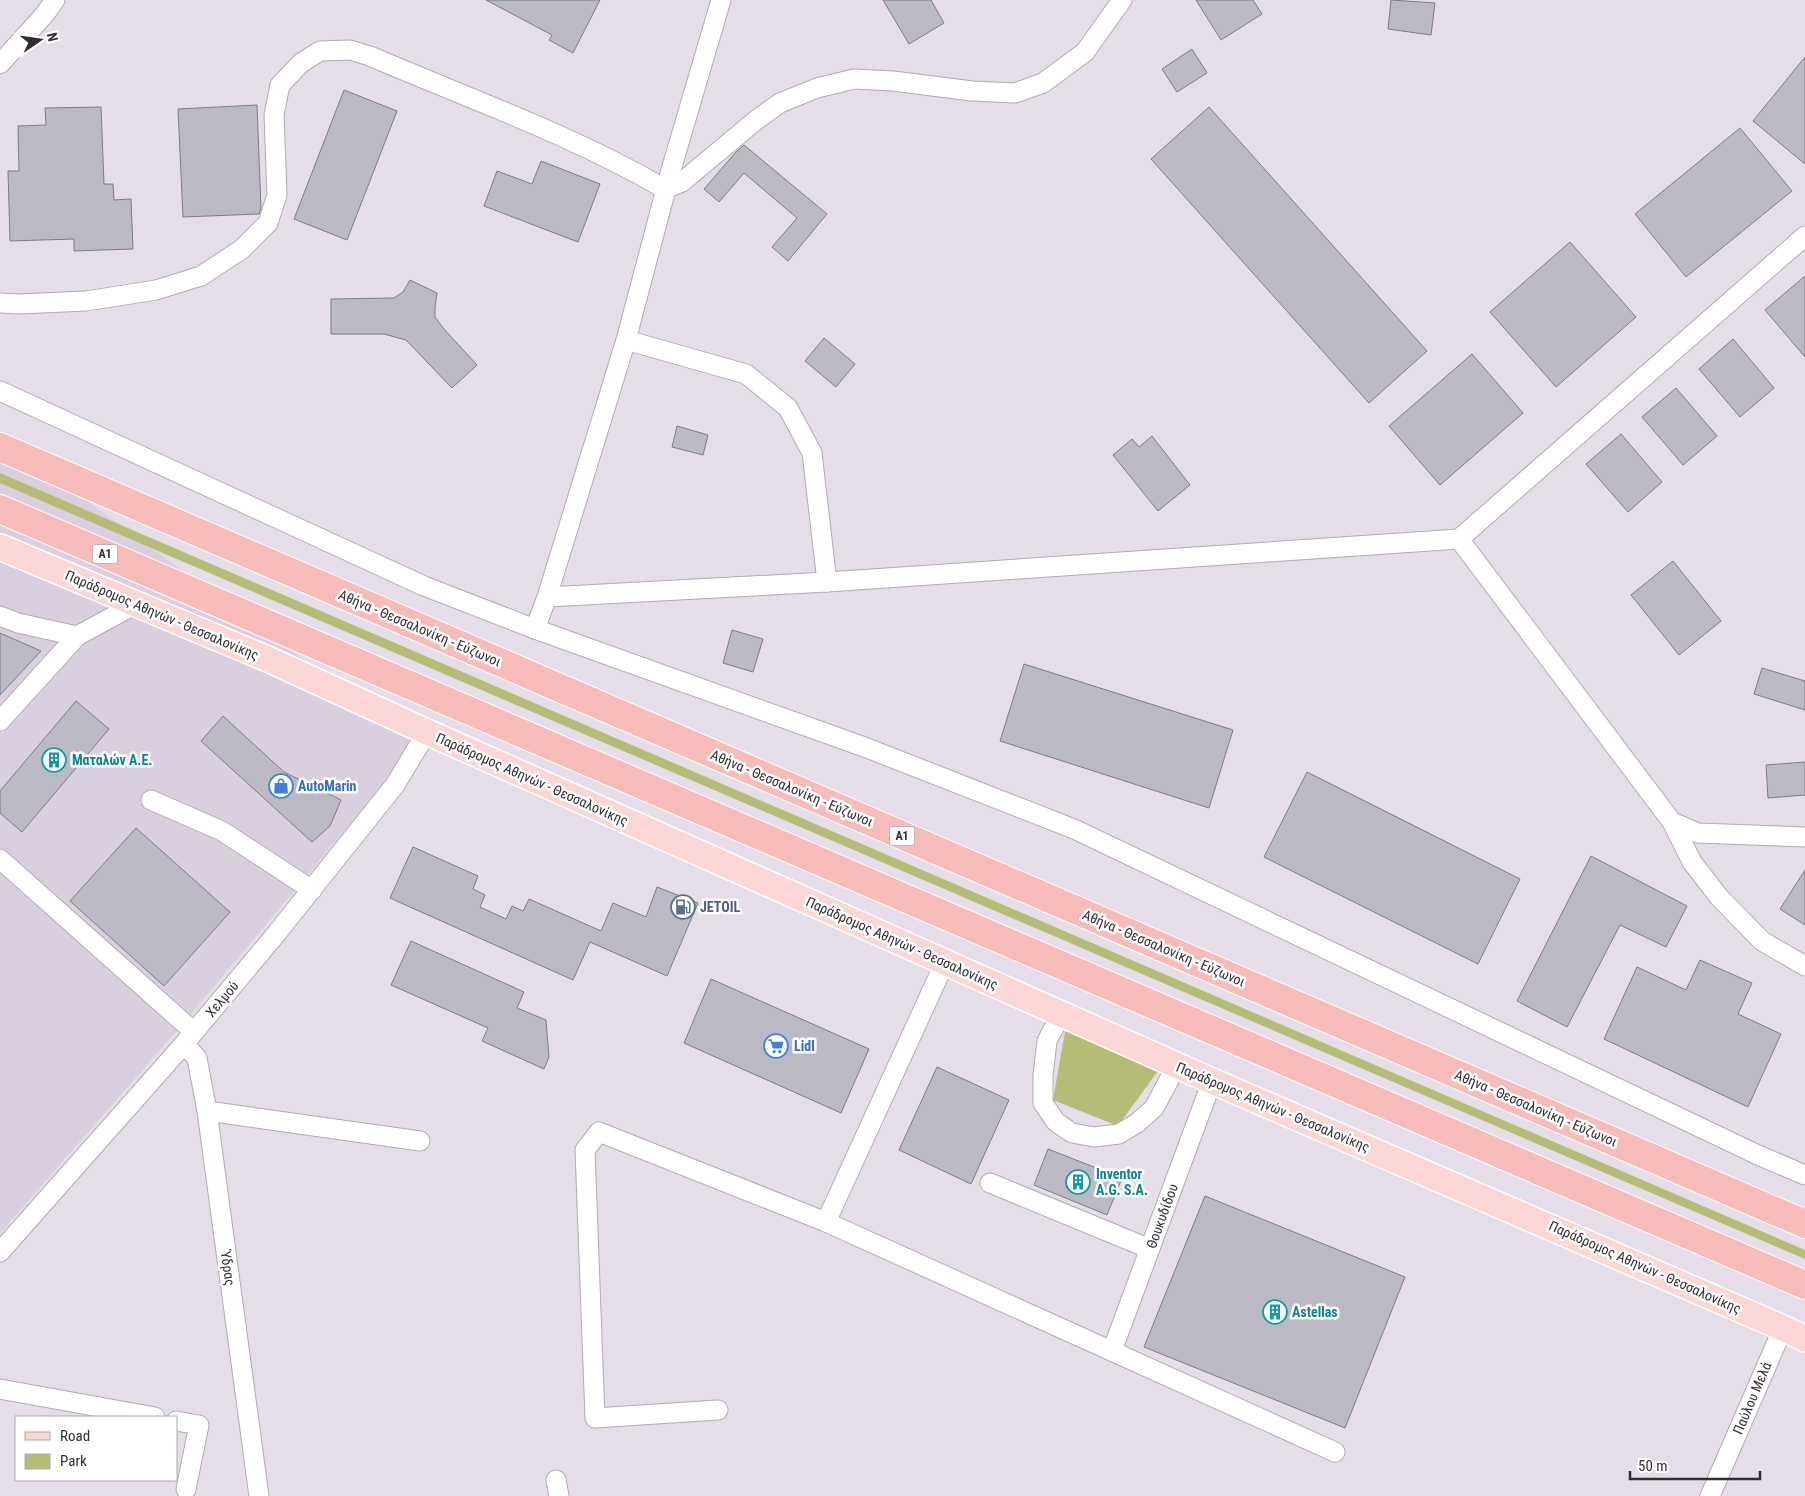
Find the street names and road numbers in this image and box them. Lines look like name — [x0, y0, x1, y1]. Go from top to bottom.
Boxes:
road number: Α1 — [92, 544, 118, 564]
street label: Παράδρομος Αθηνών - Θεσσαλονίκης — [63, 567, 261, 663]
street label: Αθήνα - Θεσσαλονίκη - Εύζωνοι — [336, 586, 504, 670]
street label: Παράδρομος Αθηνών - Θεσσαλονίκης — [434, 729, 630, 829]
street label: Αθήνα - Θεσσαλονίκη - Εύζωνοι — [708, 746, 876, 830]
road number: Α1 — [890, 826, 914, 846]
street label: Παράδρομος Αθηνών - Θεσσαλονίκης — [804, 893, 1000, 993]
street label: Αθήνα - Θεσσαλονίκη - Εύζωνοι — [1080, 906, 1248, 990]
street label: Χελμού — [202, 978, 242, 1020]
street label: Παράδρομος Αθηνών - Θεσσαλονίκης — [1174, 1059, 1372, 1155]
street label: Αθήνα - Θεσσαλονίκη - Εύζωνοι — [1452, 1066, 1620, 1150]
street label: Θουκυδίδου — [1143, 1181, 1181, 1251]
street label: Παράδρομος Αθηνών - Θεσσαλονίκης — [1547, 1217, 1743, 1317]
street label: Ύδρας — [217, 1248, 238, 1287]
street label: Παύλου Μελά — [1730, 1359, 1774, 1437]

